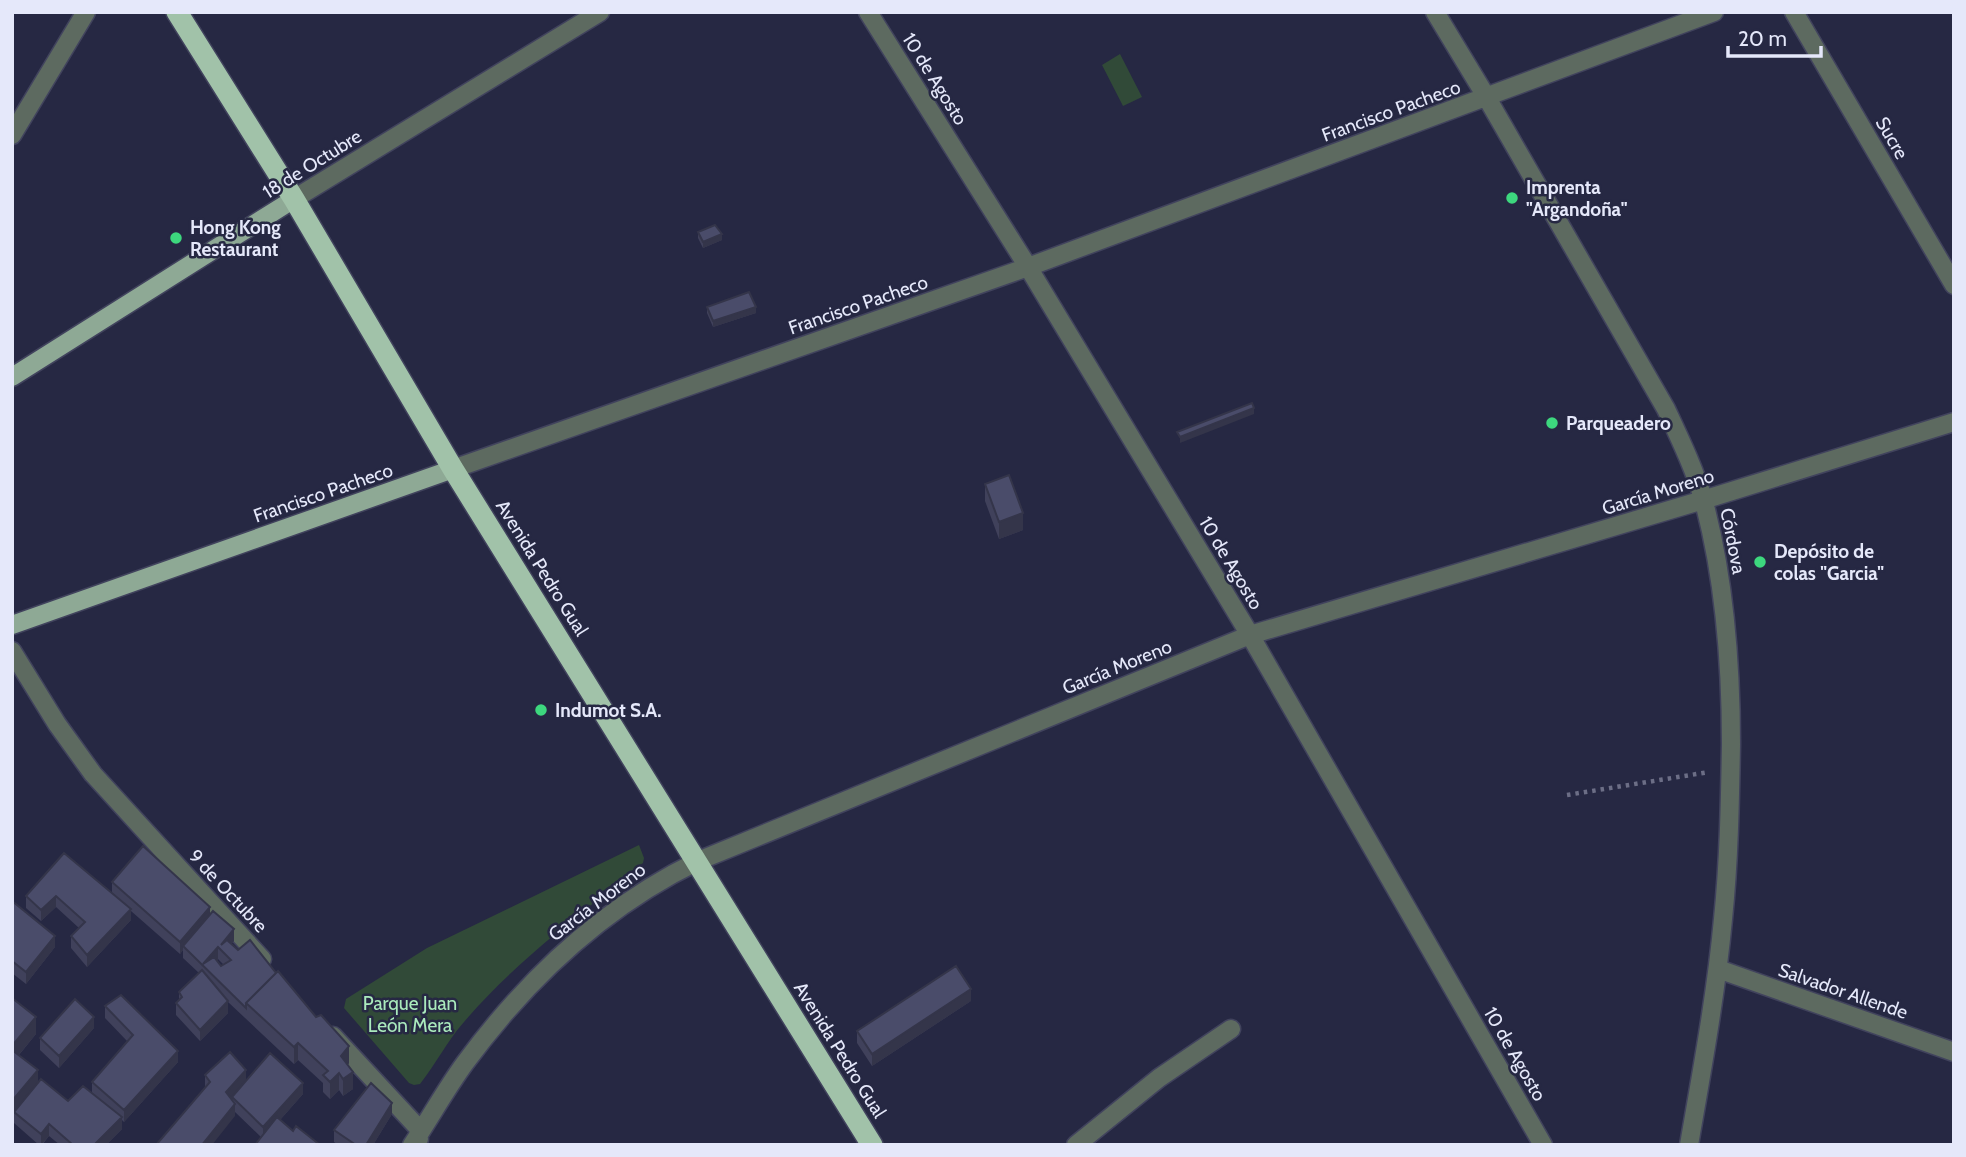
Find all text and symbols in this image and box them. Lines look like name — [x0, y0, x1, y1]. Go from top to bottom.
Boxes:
scale bar — [1728, 14, 1821, 58]
text: 20 m — [1738, 26, 1787, 51]
street label: 10 de Agosto — [898, 29, 972, 129]
street label: Francisco Pacheco — [1319, 75, 1463, 147]
street label: Sucre — [1871, 113, 1913, 163]
street label: 18 de Octubre — [258, 124, 366, 203]
place label: Imprenta "Argandoña" — [1526, 176, 1628, 221]
marker: Imprenta "Argandoña" — [1504, 190, 1520, 206]
place label: Hong Kong Restaurant — [190, 216, 281, 261]
marker: Hong Kong Restaurant — [168, 230, 184, 246]
street label: Francisco Pacheco — [785, 270, 931, 340]
place label: Parqueadero — [1566, 412, 1671, 435]
marker: Parqueadero — [1544, 415, 1560, 431]
street label: Francisco Pacheco — [250, 458, 396, 528]
street label: García Moreno — [1599, 464, 1717, 520]
street label: Avenida Pedro Gual — [491, 496, 593, 641]
street label: Córdova — [1715, 506, 1751, 576]
street label: 10 de Agosto — [1194, 512, 1268, 614]
place label: Depósito de colas "Garcia" — [1774, 540, 1884, 585]
marker: Depósito de colas "Garcia" — [1752, 554, 1768, 570]
street label: García Moreno — [1059, 635, 1175, 699]
place label: Indumot S.A. — [555, 699, 661, 722]
marker: Indumot S.A. — [533, 702, 549, 718]
street label: 9 de Octubre — [184, 845, 272, 937]
street label: García Moreno — [544, 858, 650, 946]
street label: Salvador Allende — [1775, 958, 1911, 1024]
street label: Avenida Pedro Gual — [789, 978, 891, 1123]
park label: Parque Juan León Mera — [363, 992, 457, 1037]
street label: 10 de Agosto — [1479, 1003, 1551, 1105]

